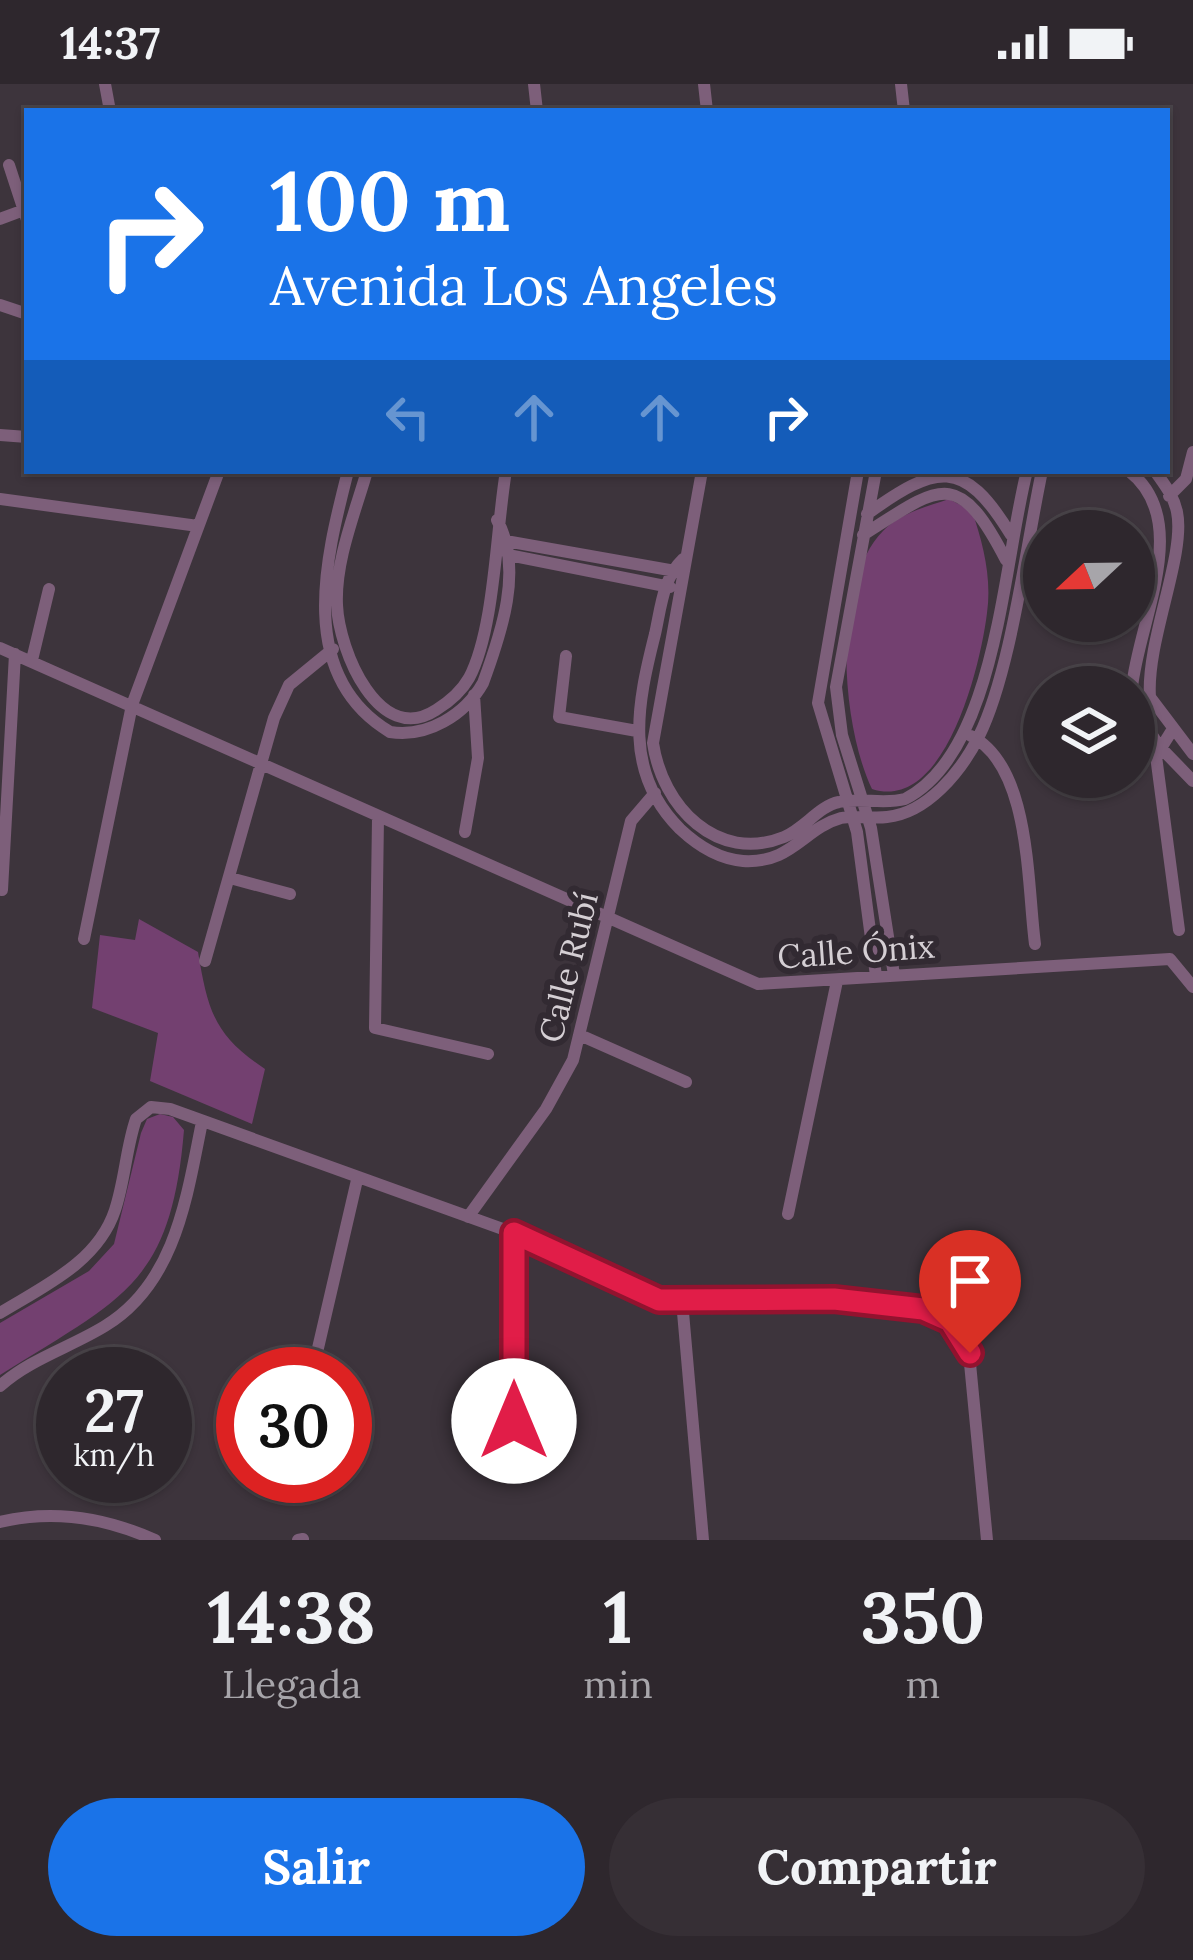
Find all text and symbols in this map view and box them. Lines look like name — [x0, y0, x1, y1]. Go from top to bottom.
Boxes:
text: 14:37 — [60, 14, 160, 71]
text: 100 m — [270, 146, 510, 254]
icon: right — [72, 156, 228, 312]
text: Avenida Los Angeles — [270, 251, 778, 320]
icon: left — [375, 384, 441, 450]
icon: ahead — [501, 384, 567, 450]
icon: ahead — [627, 384, 693, 450]
icon: right — [753, 384, 819, 450]
north arrow — [1023, 510, 1155, 642]
map controls — [1023, 510, 1155, 798]
button: layers — [1023, 666, 1155, 798]
street label: Calle Rubí — [529, 887, 607, 1047]
street label: Calle Ónix — [776, 925, 937, 977]
pin — [919, 1230, 1021, 1353]
icon: arrive — [937, 1248, 1003, 1314]
speed limit sign: 30 — [216, 1347, 372, 1503]
position arrow — [451, 1358, 577, 1484]
text: 27 — [84, 1372, 144, 1448]
text: km/h — [73, 1436, 155, 1474]
text: 14:38 — [208, 1571, 376, 1663]
text: 1 — [603, 1571, 633, 1663]
text: 350 — [860, 1571, 985, 1663]
text: Llegada — [222, 1659, 361, 1709]
text: min — [583, 1659, 653, 1709]
text: m — [905, 1659, 940, 1709]
button: Salir — [48, 1798, 585, 1936]
button: Compartir — [609, 1798, 1145, 1936]

